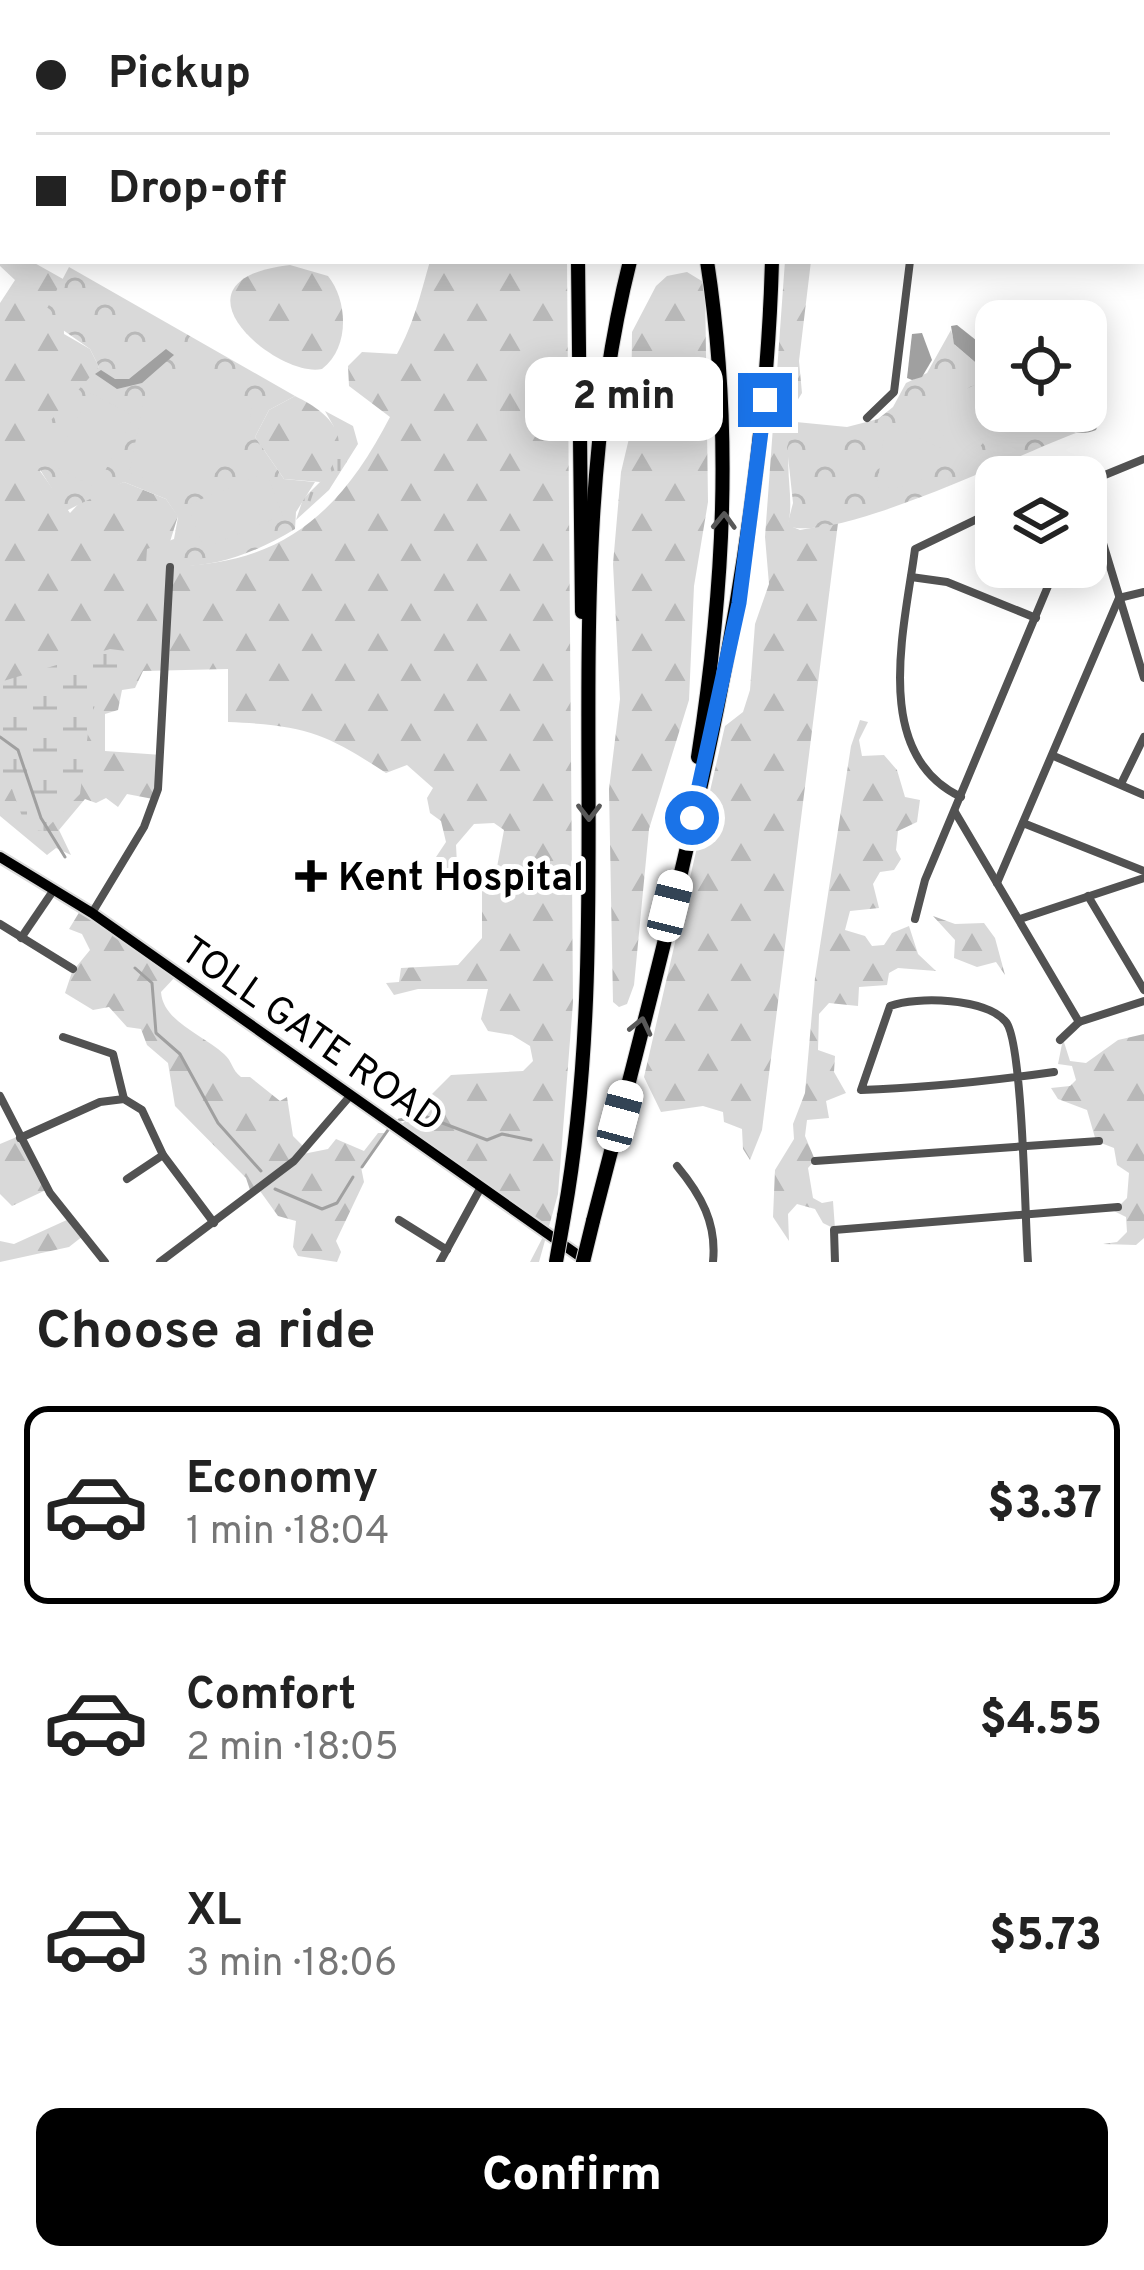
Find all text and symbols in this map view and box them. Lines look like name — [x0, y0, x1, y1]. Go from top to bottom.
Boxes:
text: Pickup — [108, 47, 251, 104]
text: Drop-off — [108, 162, 287, 219]
map controls — [975, 300, 1107, 588]
button: locate — [975, 300, 1107, 432]
callout: 2 min — [525, 358, 723, 442]
route end — [738, 373, 792, 427]
text: 2 min — [572, 374, 676, 423]
button: layers — [975, 456, 1107, 588]
one-way arrow — [711, 511, 737, 530]
route start — [665, 791, 719, 845]
one-way arrow — [576, 804, 602, 822]
place label: Kent Hospital — [338, 856, 584, 905]
marker: Kent Hospital — [295, 860, 327, 892]
car — [644, 867, 696, 945]
street label: TOLL GATE ROAD — [170, 928, 451, 1145]
one-way arrow — [627, 1016, 652, 1036]
car — [593, 1077, 647, 1155]
text: Choose a ride — [36, 1299, 376, 1368]
icon: car — [42, 1451, 150, 1559]
text: Economy — [186, 1452, 378, 1509]
text: $3.37 — [987, 1477, 1102, 1534]
text: 1 min · 18:04 — [186, 1509, 389, 1558]
icon: car — [42, 1667, 150, 1775]
text: Comfort — [186, 1668, 356, 1725]
text: $4.55 — [980, 1693, 1102, 1750]
text: 2 min · 18:05 — [186, 1725, 399, 1774]
icon: car — [42, 1883, 150, 1991]
text: XL — [186, 1884, 241, 1941]
text: $5.73 — [989, 1909, 1102, 1966]
text: 3 min · 18:06 — [186, 1941, 397, 1990]
button: Confirm — [36, 2108, 1108, 2246]

